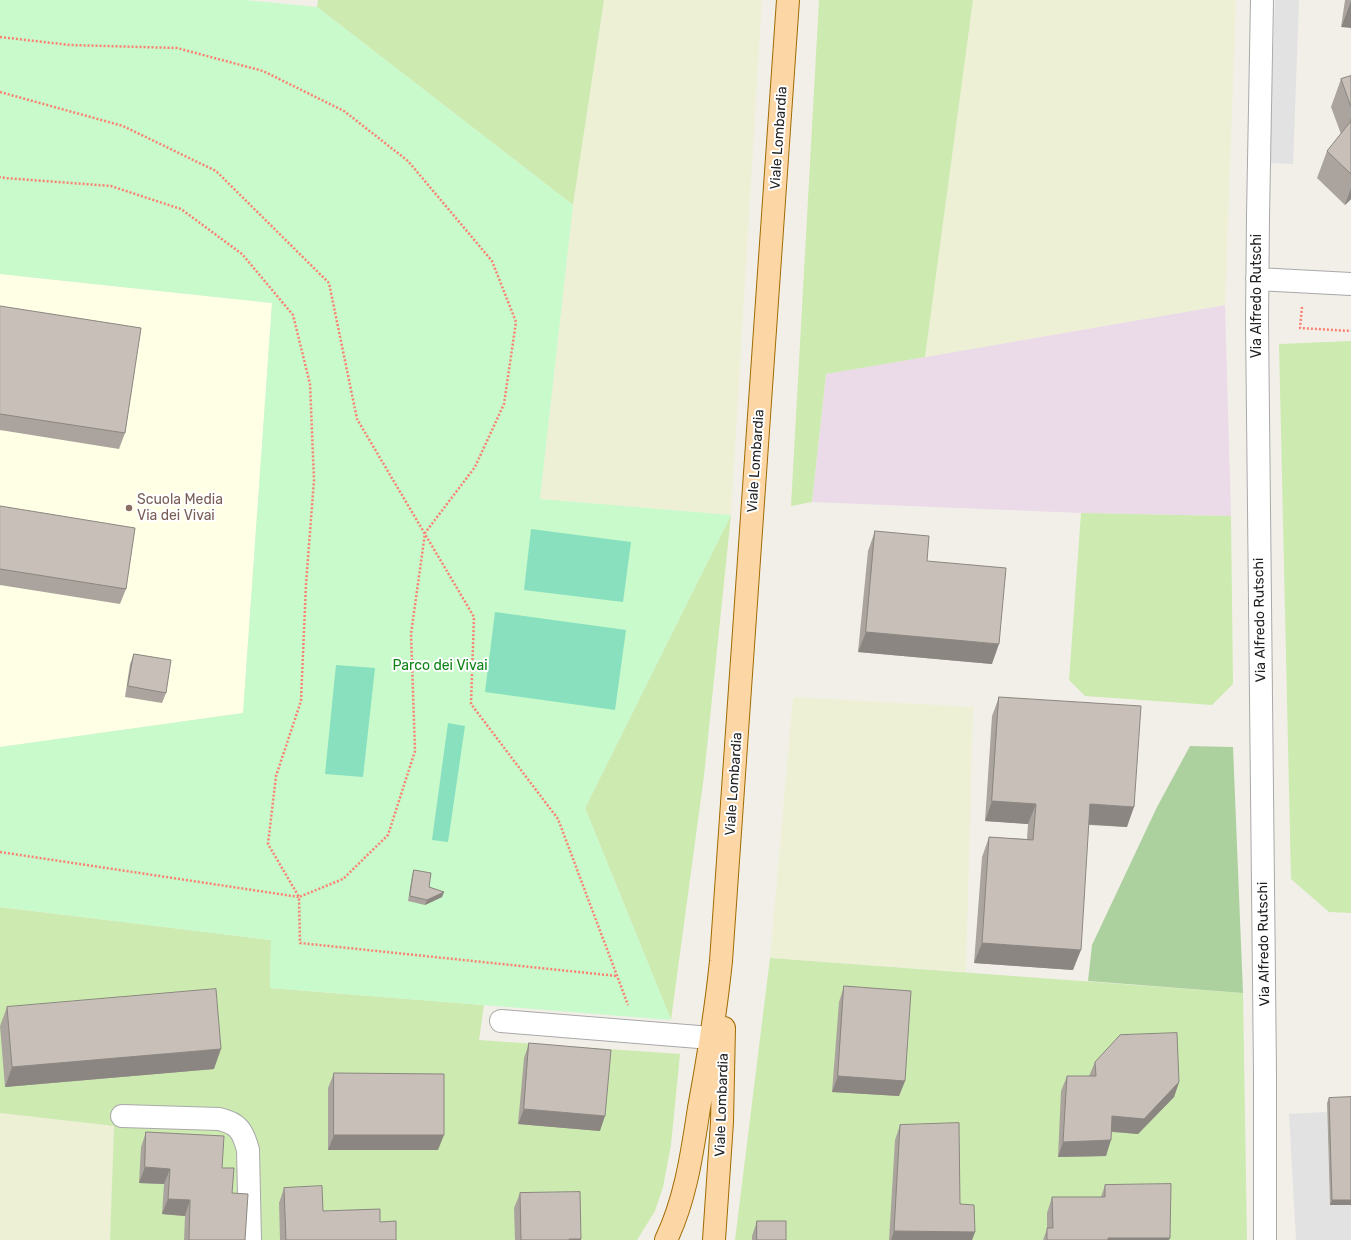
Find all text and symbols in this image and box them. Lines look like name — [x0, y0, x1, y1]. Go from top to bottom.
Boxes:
street label: Viale Lombardia — [767, 86, 791, 190]
street label: Via Alfredo Rutschi — [1249, 234, 1265, 358]
street label: Viale Lombardia — [744, 409, 768, 513]
place label: Scuola Media Via dei Vivai — [137, 492, 223, 524]
marker: Scuola Media Via dei Vivai — [124, 503, 134, 513]
street label: Via Alfredo Rutschi — [1251, 558, 1269, 682]
park label: Parco dei Vivai — [392, 658, 488, 674]
street label: Viale Lombardia — [722, 732, 746, 836]
street label: Via Alfredo Rutschi — [1255, 882, 1273, 1006]
street label: Viale Lombardia — [712, 1053, 732, 1157]

